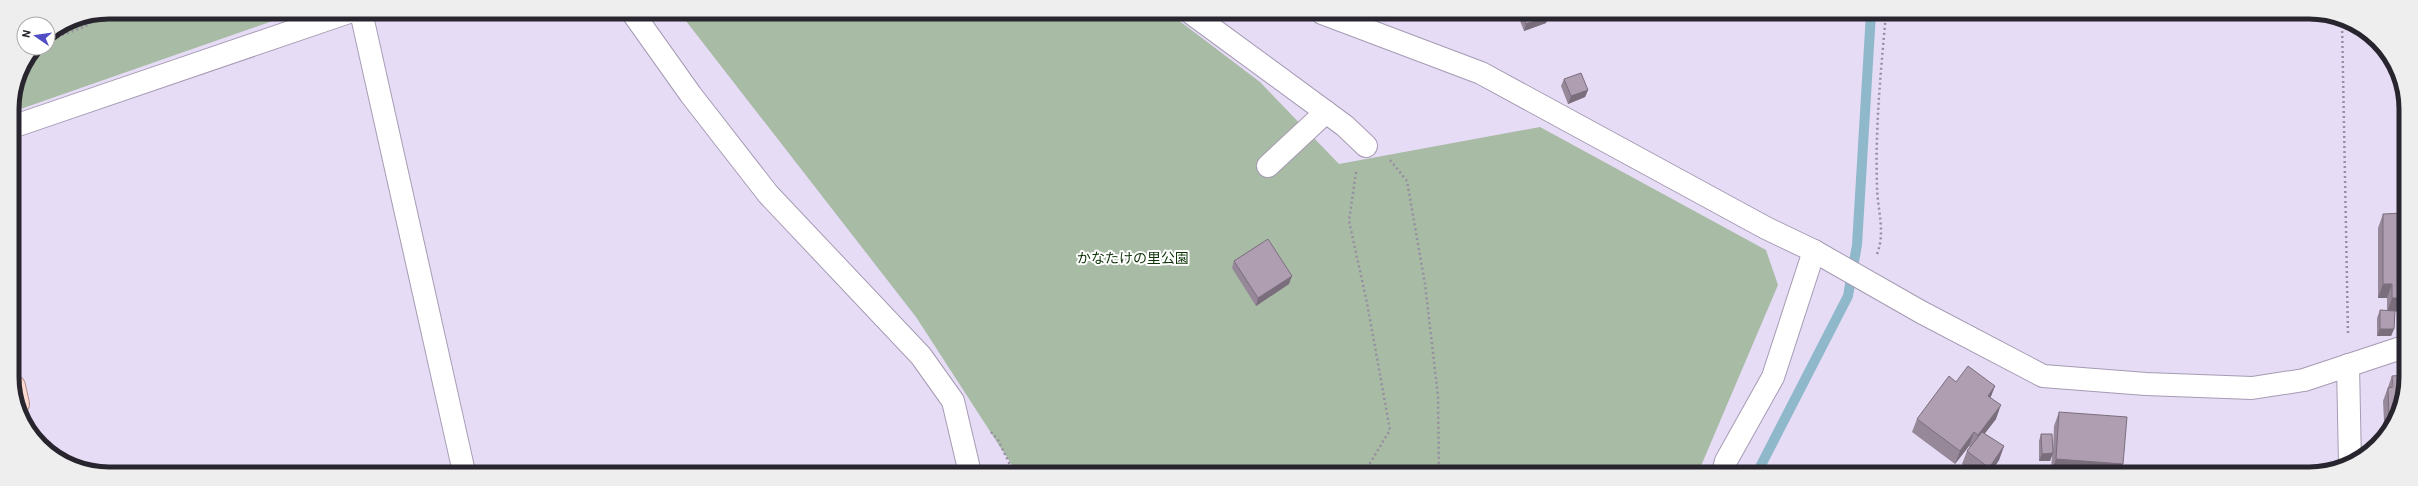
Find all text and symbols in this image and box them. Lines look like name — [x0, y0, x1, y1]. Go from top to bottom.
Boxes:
north arrow — [16, 16, 56, 56]
text: N — [19, 29, 33, 39]
park label: かなたけの里公園 — [1077, 249, 1189, 266]

